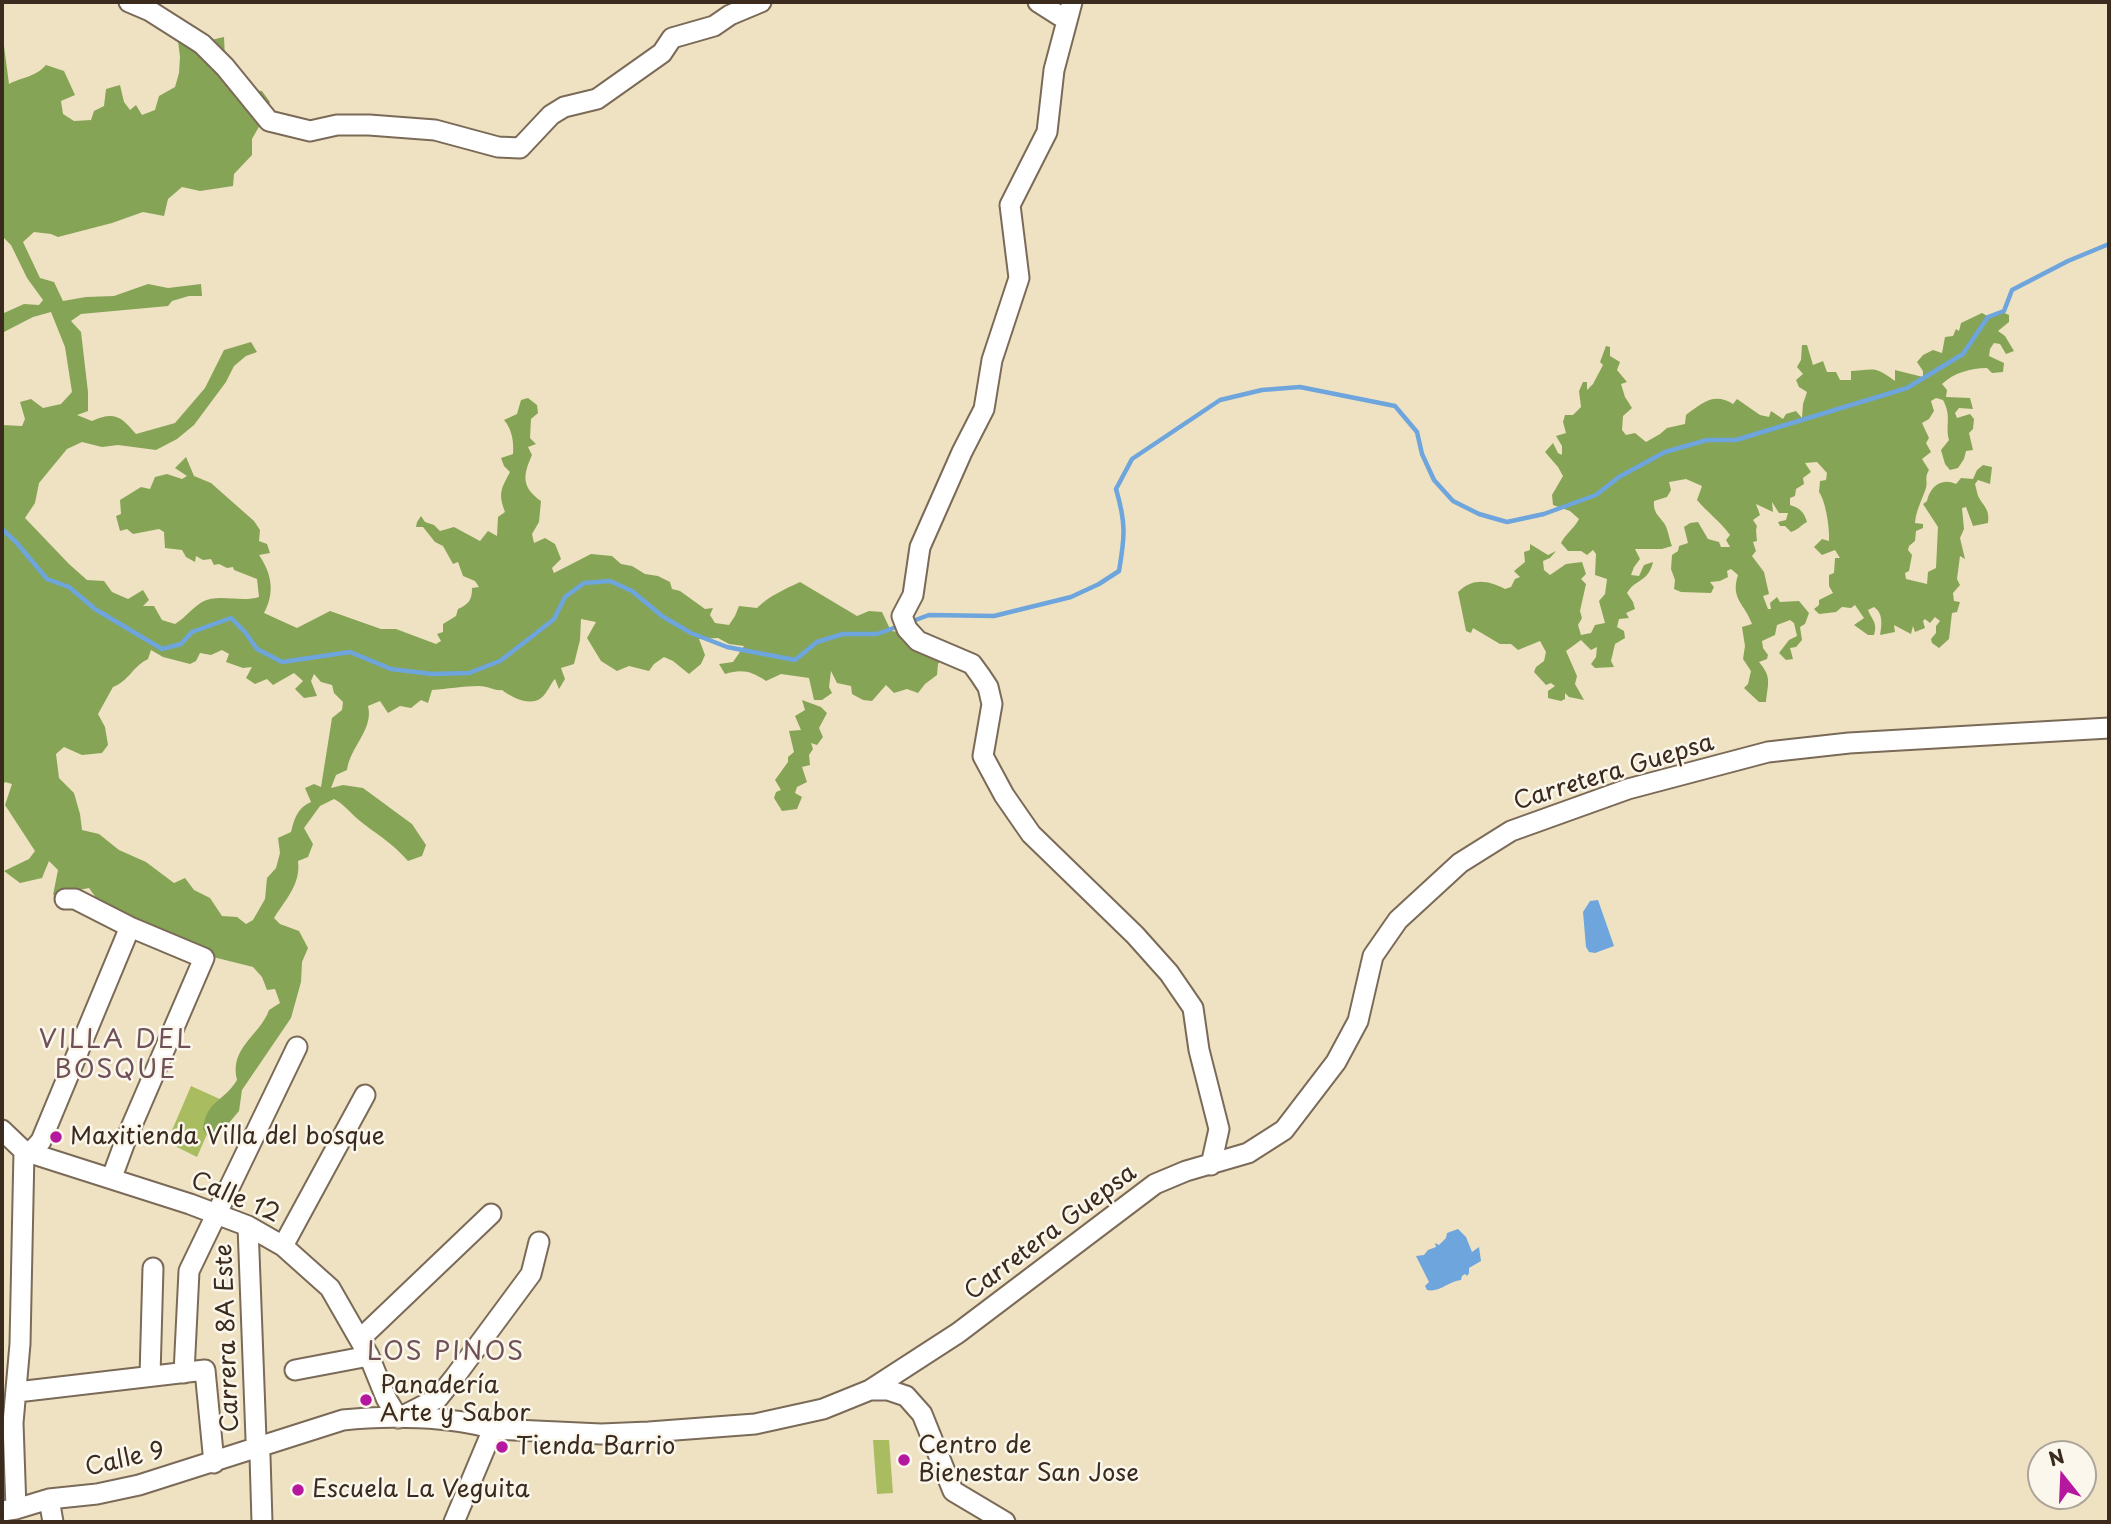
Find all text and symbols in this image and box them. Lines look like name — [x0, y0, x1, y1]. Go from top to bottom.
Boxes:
street label: Carretera Guepsa — [1510, 729, 1718, 817]
district label: VILLA DEL BOSQUE — [41, 1025, 191, 1086]
place label: Maxitienda Villa del bosque — [70, 1123, 385, 1151]
marker: Maxitienda Villa del bosque — [48, 1129, 64, 1145]
street label: Carretera Guepsa — [959, 1159, 1143, 1307]
street label: Calle 12 — [186, 1166, 284, 1230]
street label: Carrera 8A Este — [210, 1243, 246, 1433]
district label: LOS PINOS — [367, 1337, 525, 1369]
place label: Panadería Arte y Sabor — [380, 1372, 530, 1428]
marker: Panadería Arte y Sabor — [358, 1392, 374, 1408]
place label: Centro de Bienestar San Jose — [918, 1432, 1139, 1488]
place label: Tienda Barrio — [516, 1433, 675, 1461]
street label: Calle 9 — [83, 1437, 167, 1483]
marker: Tienda Barrio — [494, 1439, 510, 1455]
north arrow — [2027, 1440, 2097, 1510]
text: N — [2045, 1441, 2068, 1473]
marker: Centro de Bienestar San Jose — [896, 1452, 912, 1468]
place label: Escuela La Veguita — [312, 1476, 530, 1504]
marker: Escuela La Veguita — [290, 1482, 306, 1498]

